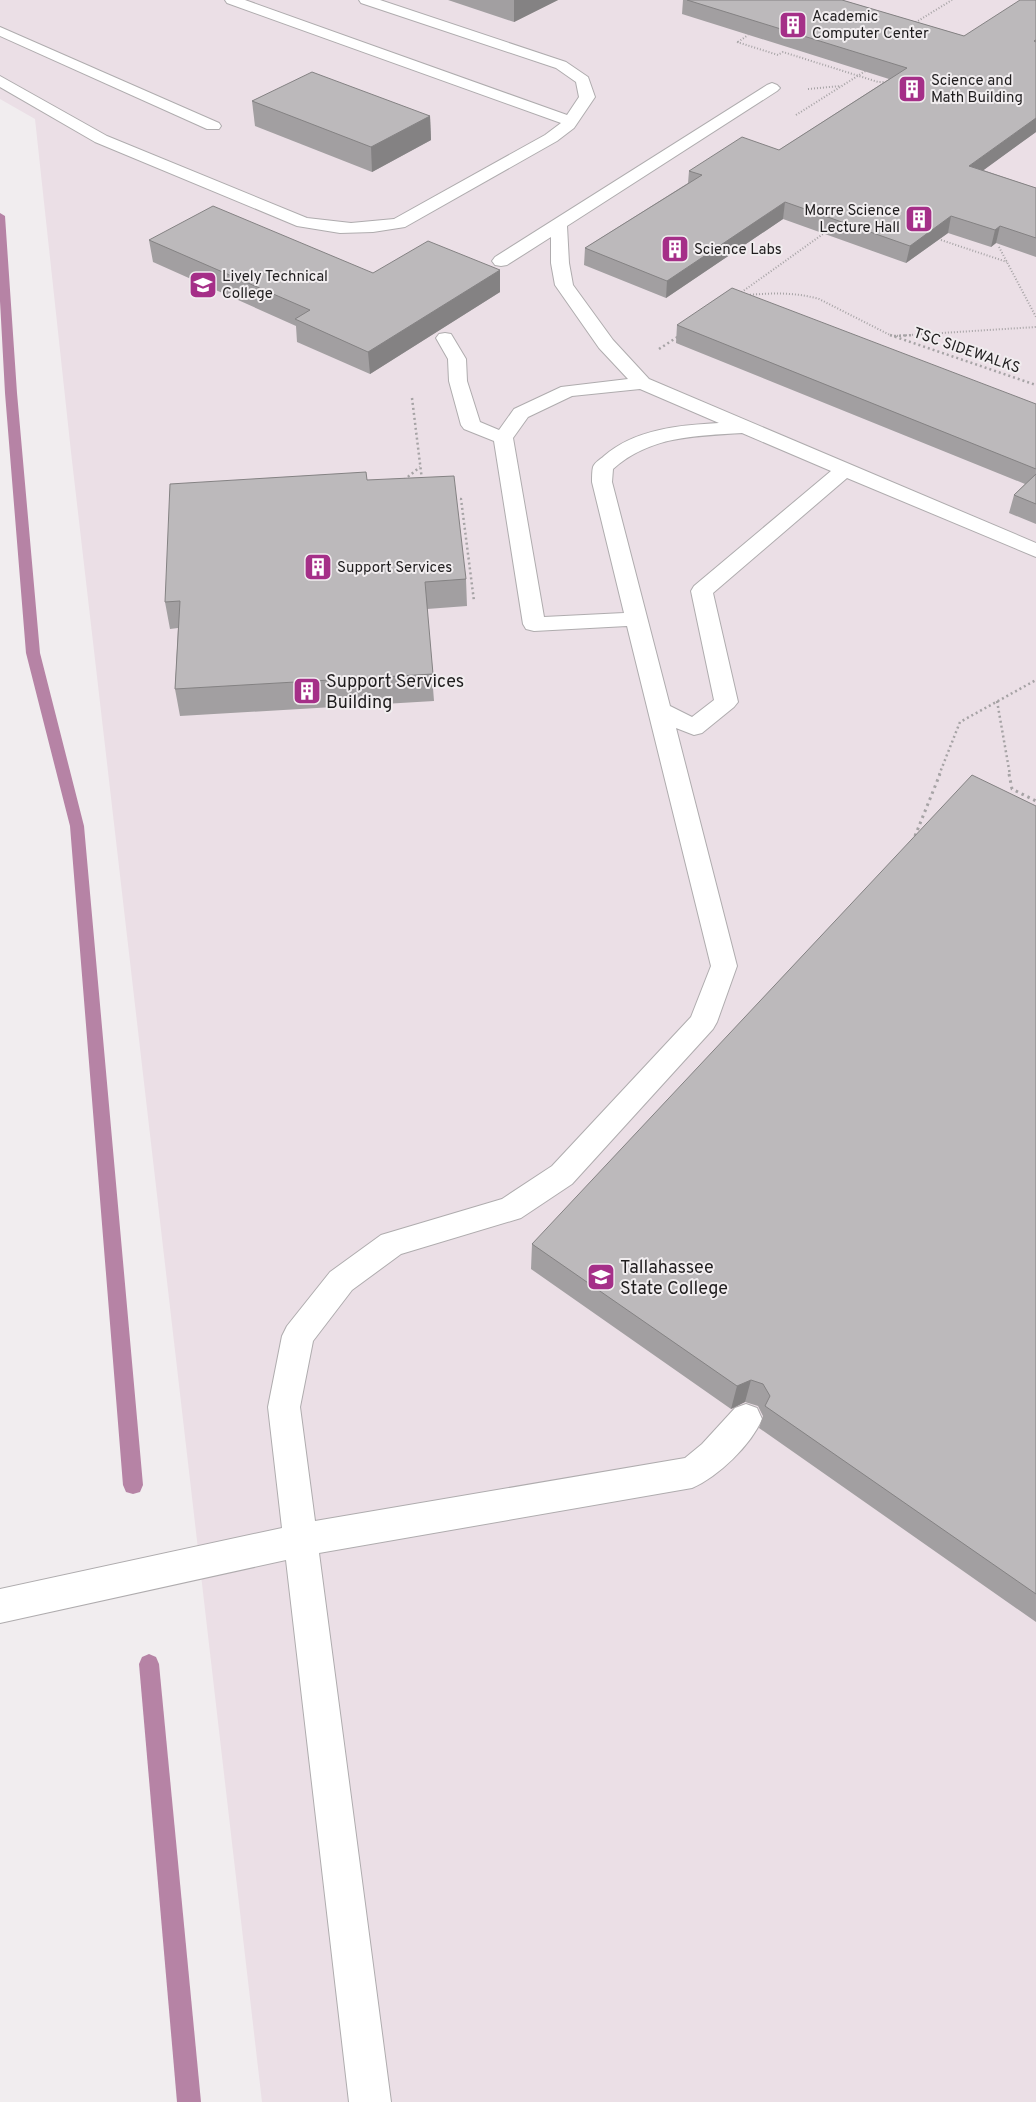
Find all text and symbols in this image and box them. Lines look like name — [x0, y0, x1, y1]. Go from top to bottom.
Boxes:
place label: Academic Computer Center — [812, 8, 929, 44]
building icon: Academic Computer Center — [778, 10, 808, 40]
place label: Science and Math Building — [931, 72, 1023, 108]
building icon: Science and Math Building — [897, 74, 927, 104]
place label: Morre Science Lecture Hall — [804, 202, 900, 238]
building icon: Morre Science Lecture Hall — [904, 204, 934, 234]
building icon: Science Labs — [660, 234, 690, 264]
place label: Science Labs — [694, 241, 782, 260]
place label: Lively Technical College — [222, 268, 328, 304]
school or university icon: Lively Technical College — [188, 270, 218, 300]
street label: TSC SIDEWALKS — [911, 324, 1022, 379]
building icon: Support Services — [303, 552, 333, 582]
place label: Support Services — [337, 559, 452, 578]
place label: Support Services Building — [326, 671, 464, 715]
building icon: Support Services Building — [292, 676, 322, 706]
place label: Tallahassee State College — [620, 1257, 728, 1301]
school or university icon: Tallahassee State College — [586, 1262, 616, 1292]

